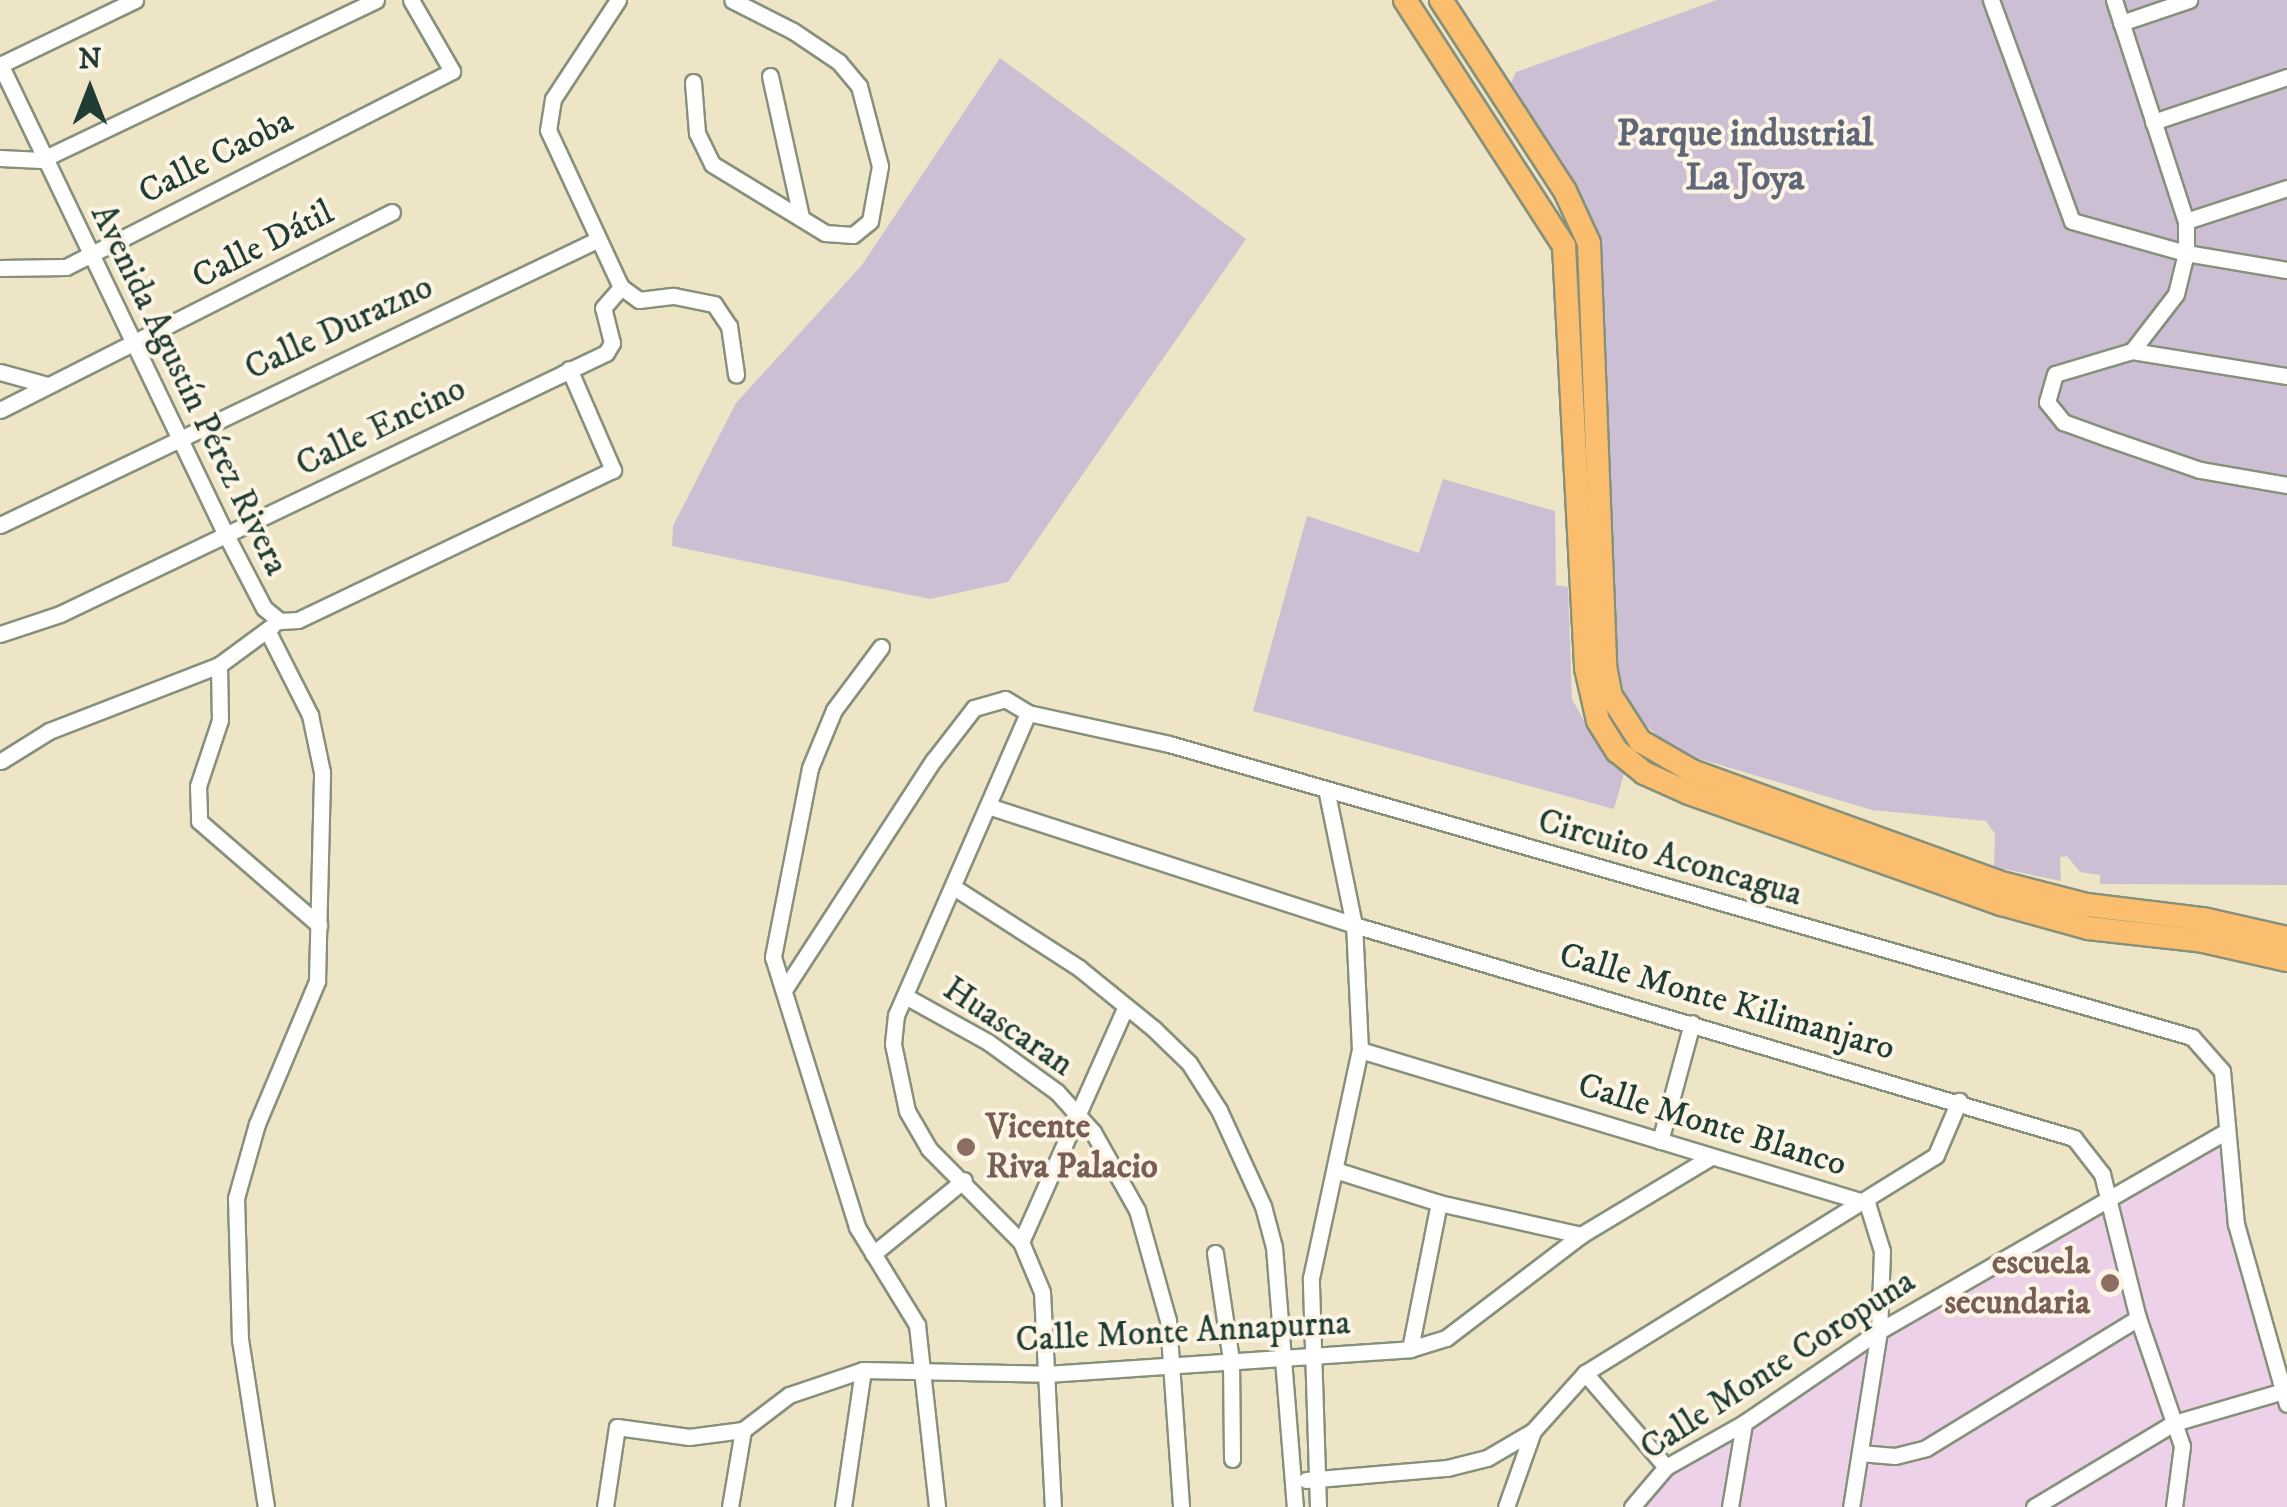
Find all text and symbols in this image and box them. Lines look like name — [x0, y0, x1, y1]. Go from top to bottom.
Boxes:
north arrow — [40, 40, 140, 140]
text: N — [79, 42, 101, 77]
street label: Calle Caoba — [132, 100, 300, 214]
district label: Parque industrial La Joya — [1617, 112, 1873, 202]
street label: Calle Dátil — [185, 192, 341, 298]
street label: Avenida Agustín Pérez Rivera — [81, 198, 297, 582]
street label: Calle Durazno — [238, 266, 440, 390]
street label: Calle Encino — [289, 368, 473, 486]
street label: Circuito Aconcagua — [1533, 800, 1807, 916]
street label: Calle Monte Kilimanjaro — [1555, 934, 1899, 1070]
street label: Huascaran — [935, 968, 1081, 1086]
street label: Calle Monte Blanco — [1573, 1064, 1851, 1186]
place label: Vicente Riva Palacio — [986, 1106, 1158, 1188]
marker: Vicente Riva Palacio — [955, 1136, 977, 1158]
place label: escuela secundaria — [1944, 1242, 2090, 1324]
street label: Calle Monte Coropuna — [1633, 1261, 1923, 1469]
marker: escuela secundaria — [2099, 1272, 2121, 1294]
street label: Calle Monte Annapurna — [1015, 1302, 1351, 1362]

